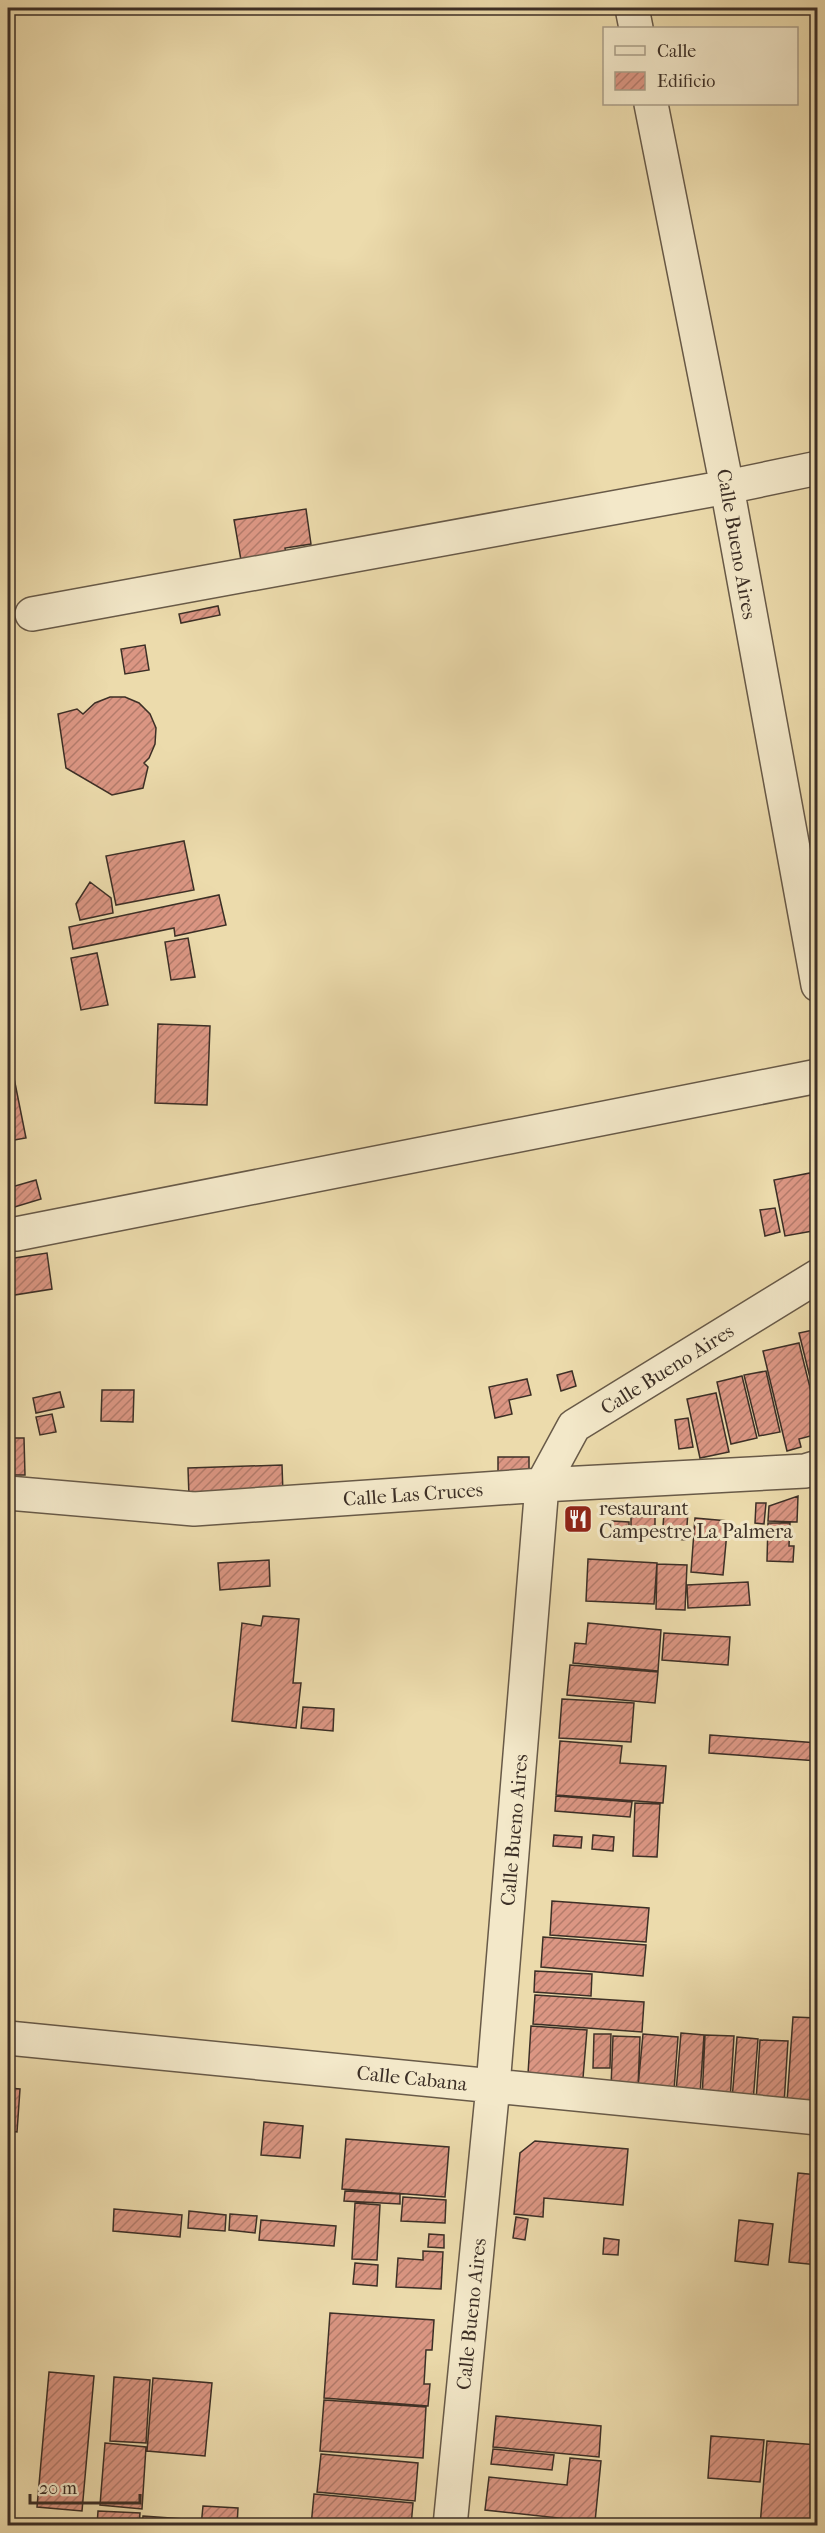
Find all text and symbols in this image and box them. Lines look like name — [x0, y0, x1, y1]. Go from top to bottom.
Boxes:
legend — [603, 27, 798, 105]
text: Calle — [657, 41, 696, 62]
text: Edificio — [657, 71, 715, 92]
street label: Calle Bueno Aires — [712, 467, 761, 621]
street label: Calle Bueno Aires — [597, 1319, 738, 1420]
street label: Calle Las Cruces — [342, 1478, 484, 1511]
place label: restaurant Campestre La Palmera — [599, 1497, 793, 1543]
restaurant icon: restaurant Campestre La Palmera — [562, 1503, 594, 1535]
street label: Calle Bueno Aires — [496, 1753, 533, 1907]
street label: Calle Cabana — [355, 2061, 469, 2096]
street label: Calle Bueno Aires — [452, 2237, 491, 2391]
scale bar — [30, 2467, 140, 2505]
text: 20 m — [39, 2478, 77, 2499]

